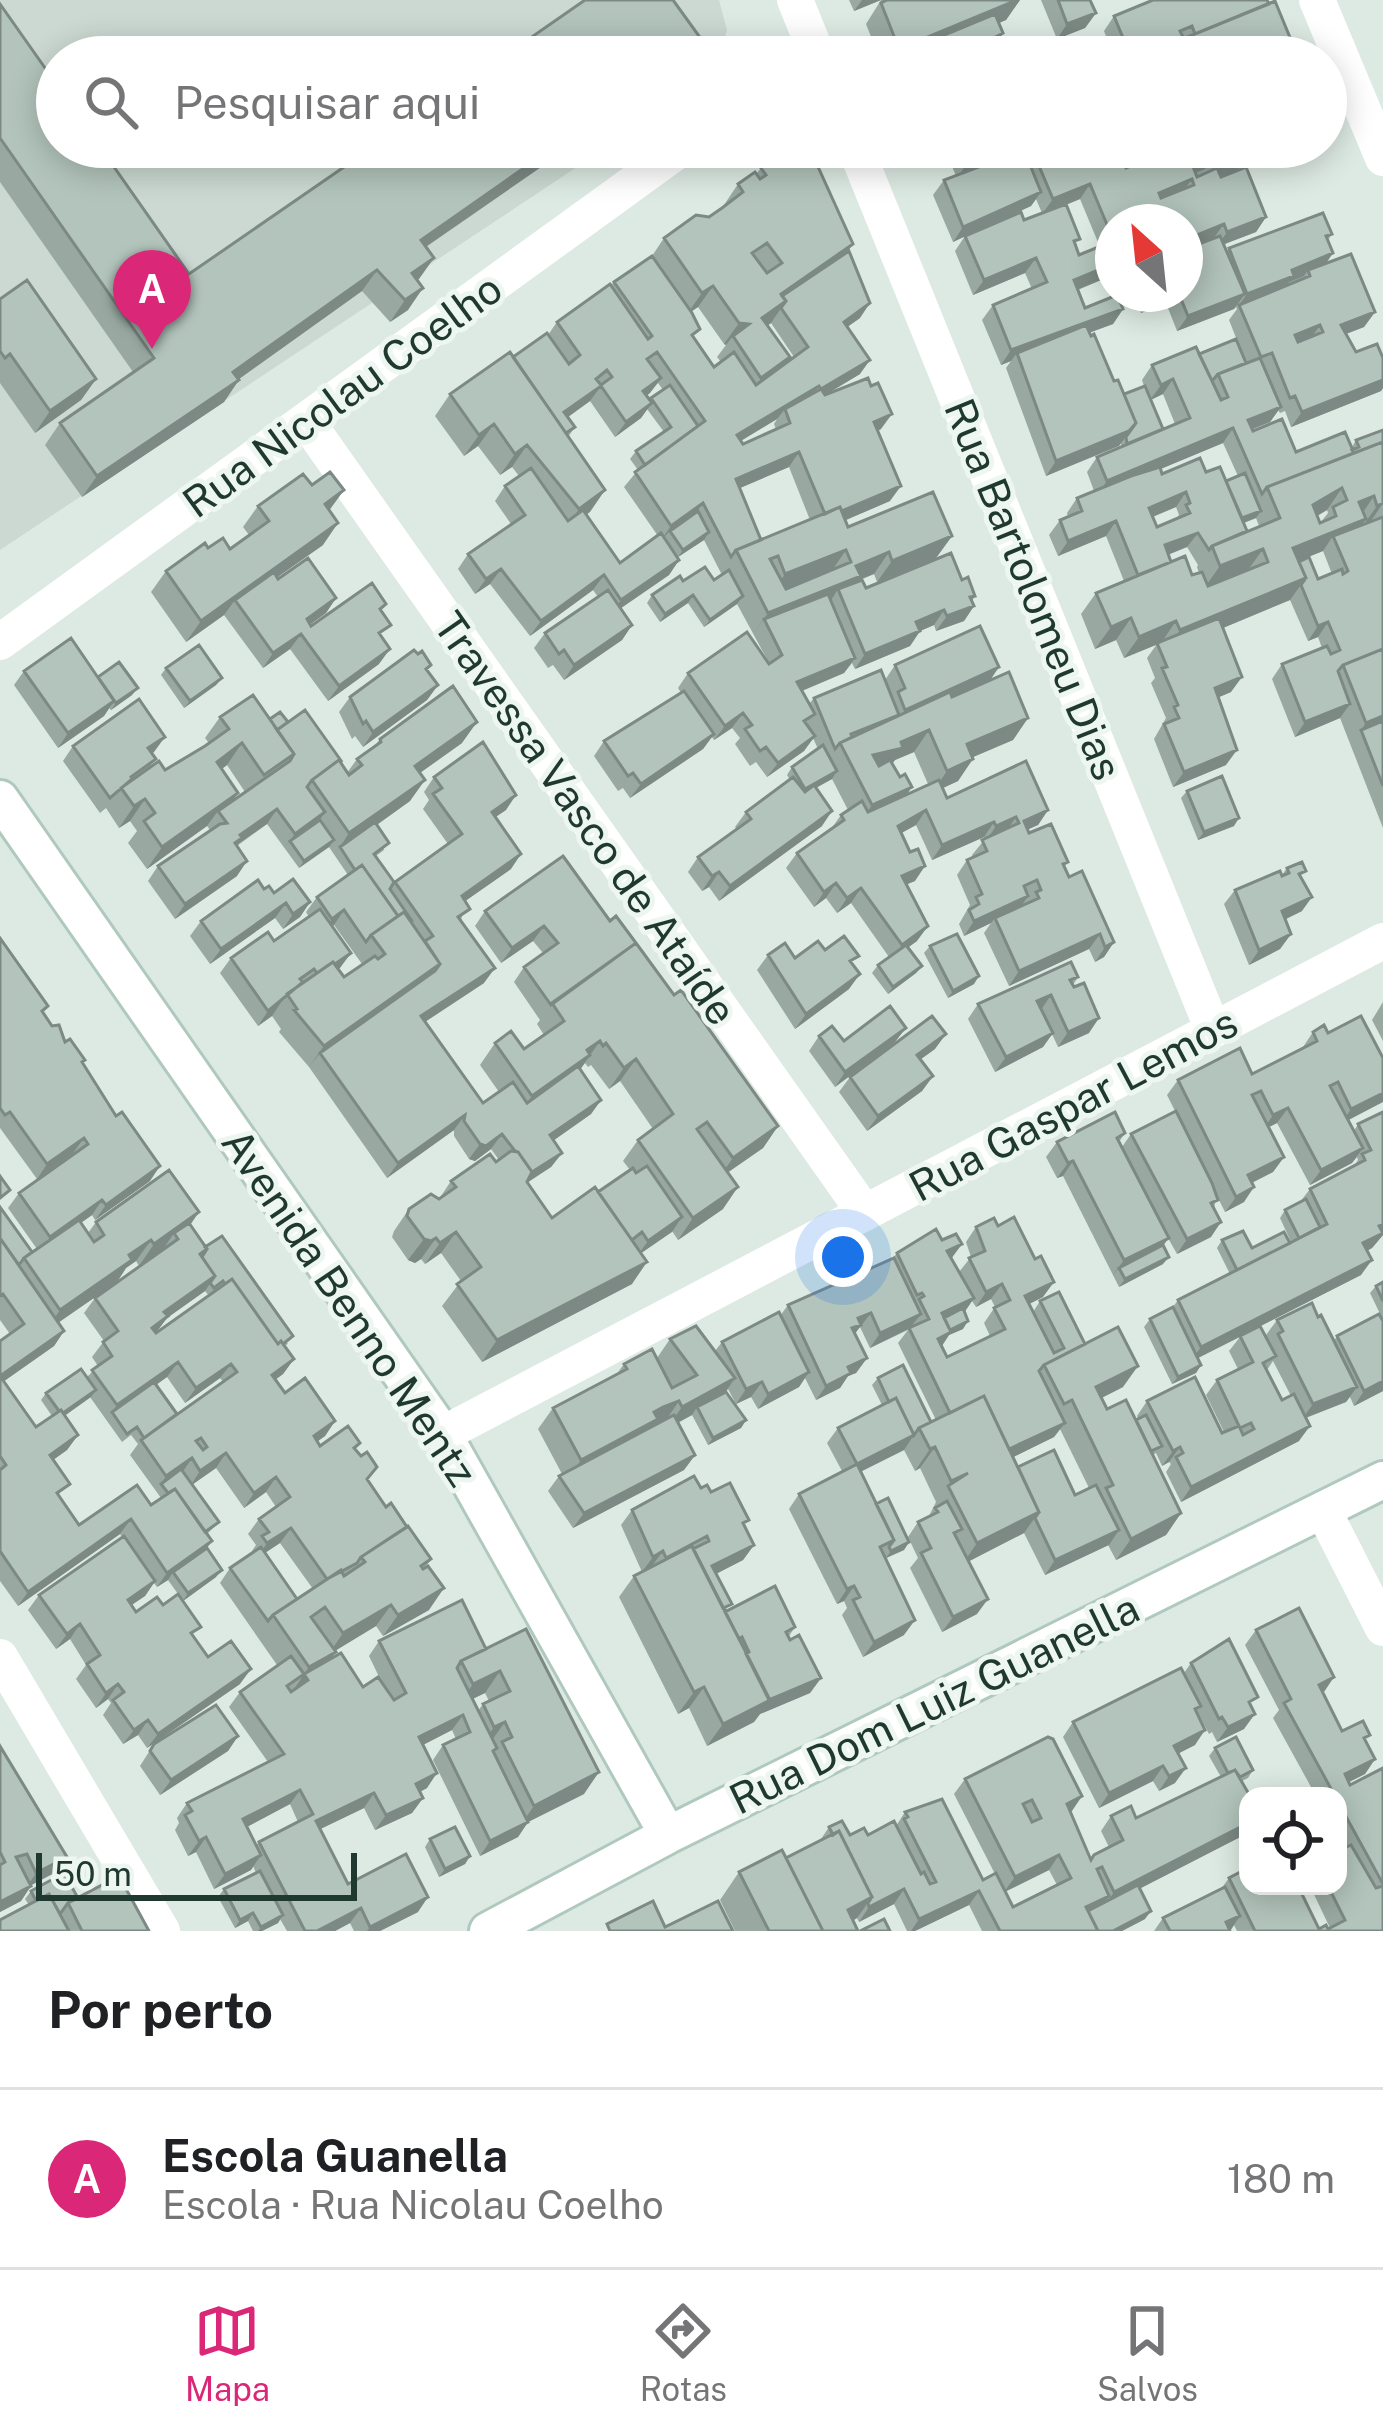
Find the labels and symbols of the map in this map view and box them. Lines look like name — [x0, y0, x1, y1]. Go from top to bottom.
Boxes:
north arrow — [1095, 204, 1203, 312]
pin: A — [113, 250, 191, 349]
street label: Rua Nicolau Coelho — [173, 263, 511, 527]
street label: Rua Bartolomeu Dias — [935, 391, 1133, 787]
street label: Travessa Vasco de Ataíde — [425, 602, 747, 1034]
street label: Rua Gaspar Lemos — [901, 997, 1245, 1211]
street label: Avenida Benno Mentz — [212, 1119, 488, 1495]
your location — [813, 1227, 873, 1287]
street label: Rua Dom Luiz Guanella — [721, 1582, 1147, 1824]
scale bar — [36, 1847, 357, 1900]

